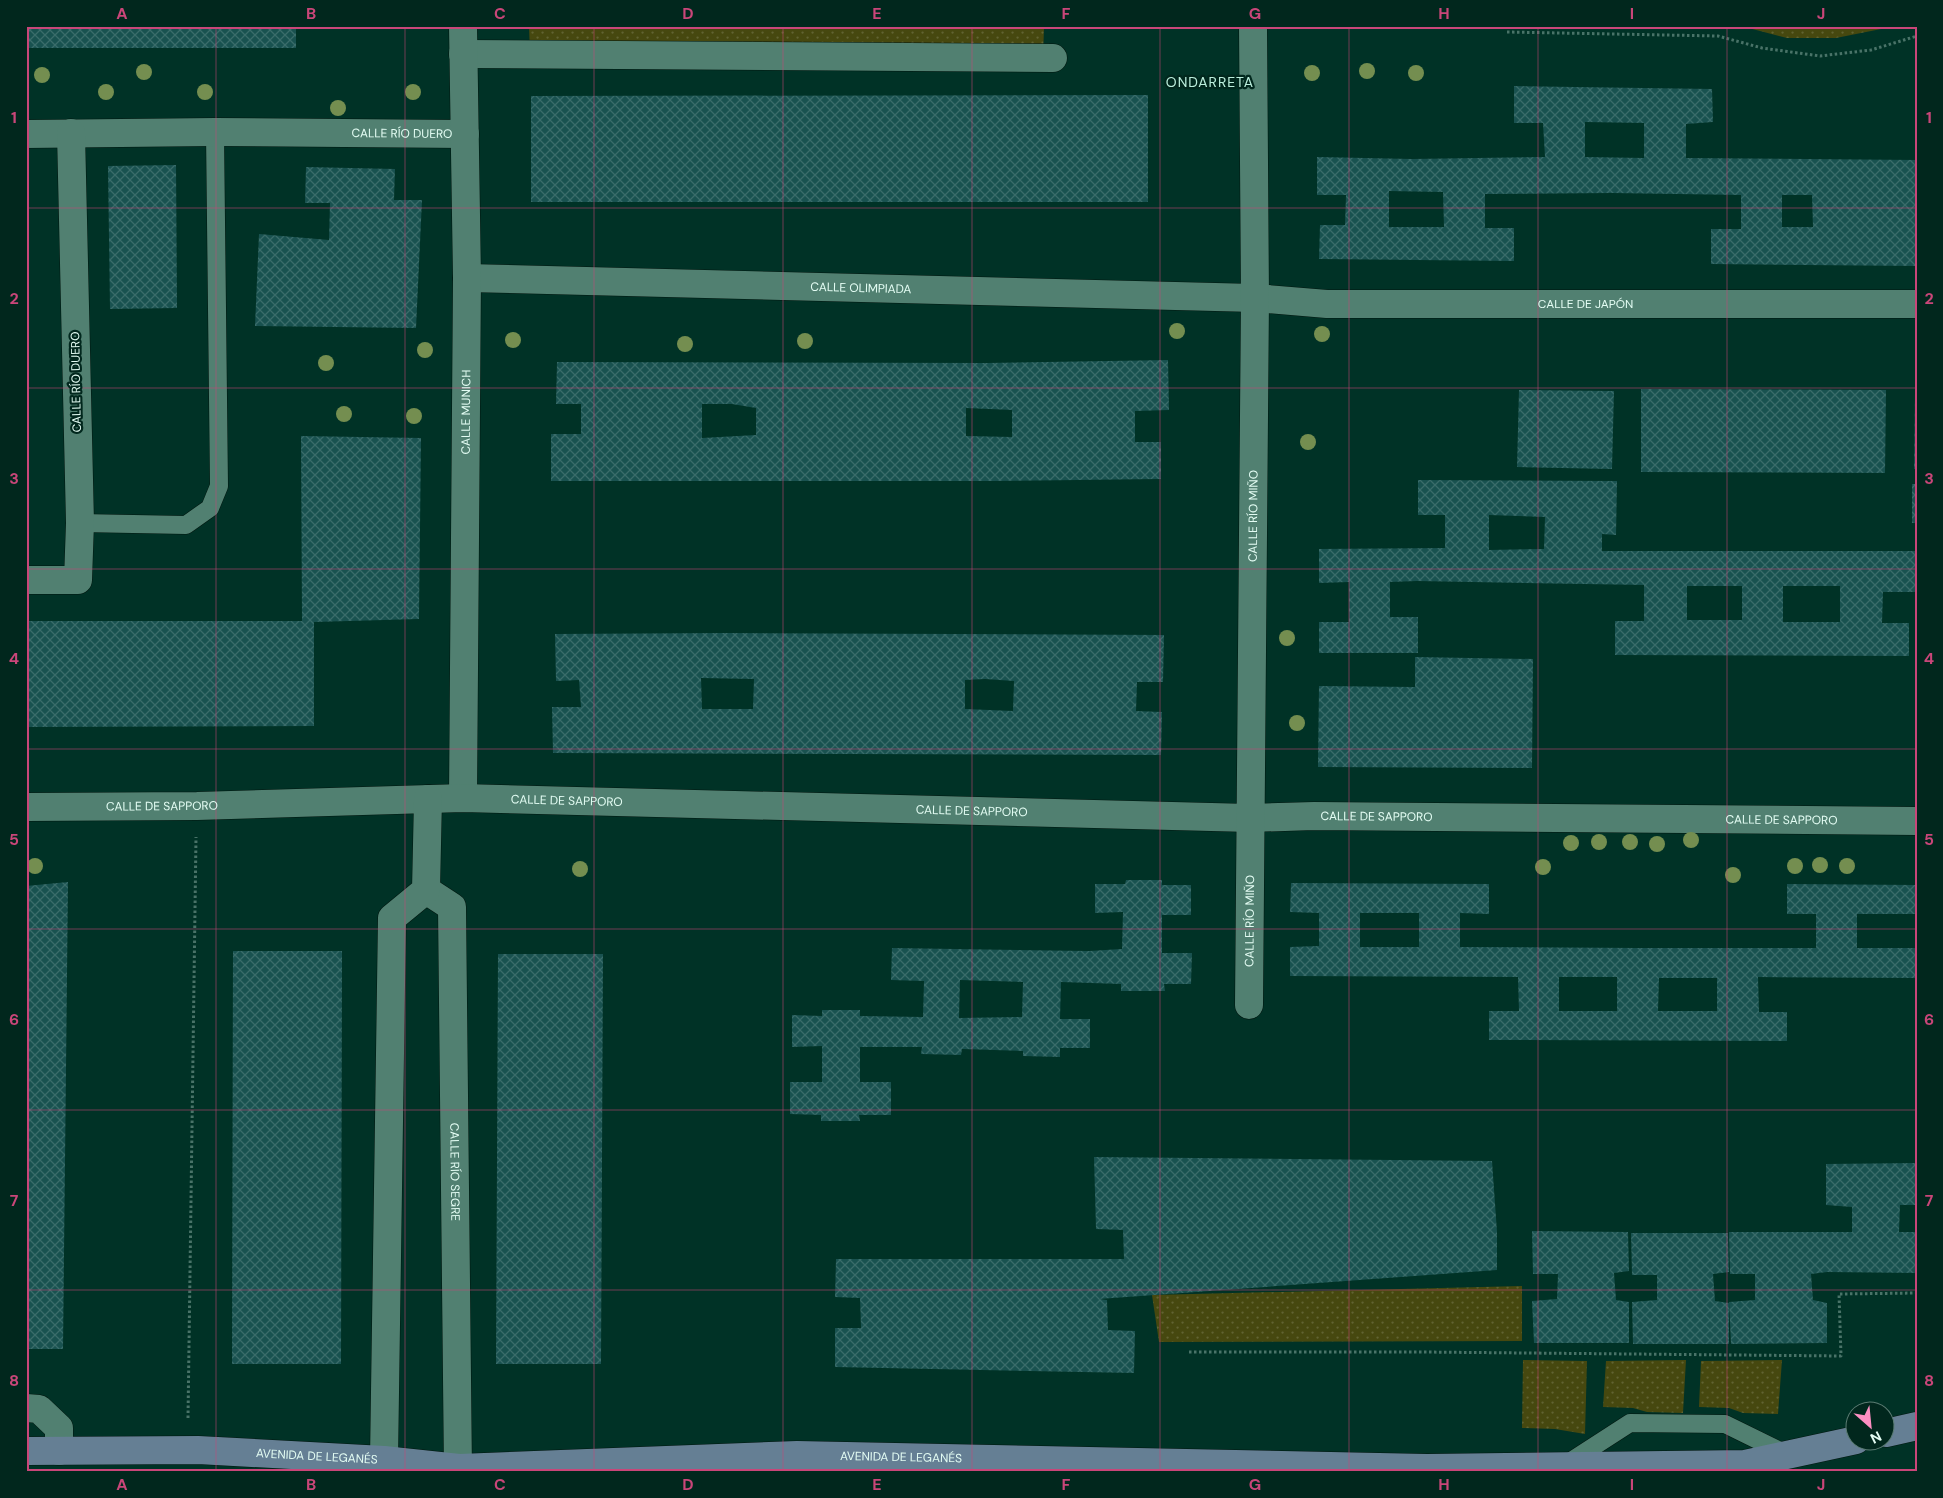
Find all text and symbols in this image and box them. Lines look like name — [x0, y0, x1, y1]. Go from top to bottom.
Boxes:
text: A — [116, 3, 128, 24]
text: B — [306, 3, 316, 24]
text: C — [494, 3, 506, 24]
text: D — [682, 3, 694, 24]
text: E — [872, 3, 882, 24]
text: F — [1062, 3, 1071, 24]
text: G — [1249, 3, 1261, 24]
text: H — [1438, 3, 1450, 24]
text: I — [1630, 3, 1634, 24]
text: J — [1817, 3, 1825, 24]
district label: ONDARRETA — [1166, 73, 1254, 91]
text: 1 — [11, 107, 17, 128]
text: 1 — [1926, 107, 1932, 128]
street label: CALLE RÍO DUERO — [352, 125, 452, 142]
street label: CALLE OLIMPIADA — [810, 279, 912, 297]
text: 2 — [9, 288, 19, 309]
text: 2 — [1924, 288, 1934, 309]
street label: CALLE DE JAPÓN — [1538, 296, 1633, 312]
street label: CALLE RÍO DUERO — [67, 332, 85, 432]
street label: CALLE MUNICH — [458, 370, 474, 455]
text: 3 — [9, 468, 19, 489]
text: 3 — [1924, 468, 1934, 489]
street label: CALLE RÍO MIÑO — [1245, 470, 1262, 562]
text: 4 — [9, 648, 19, 669]
text: 4 — [1924, 648, 1934, 669]
street label: CALLE DE SAPPORO — [511, 791, 623, 810]
street label: CALLE DE SAPPORO — [106, 797, 218, 815]
street label: CALLE DE SAPPORO — [916, 802, 1028, 820]
street label: CALLE DE SAPPORO — [1321, 808, 1433, 825]
street label: CALLE DE SAPPORO — [1726, 811, 1838, 828]
text: 5 — [9, 829, 19, 850]
text: 5 — [1924, 829, 1934, 850]
street label: CALLE RÍO MIÑO — [1241, 875, 1258, 967]
text: 6 — [9, 1009, 19, 1030]
text: 6 — [1924, 1009, 1934, 1030]
street label: CALLE RÍO SEGRE — [446, 1123, 463, 1221]
text: 7 — [10, 1190, 19, 1211]
text: 7 — [1925, 1190, 1934, 1211]
text: 8 — [9, 1370, 19, 1391]
text: 8 — [1924, 1370, 1934, 1391]
north arrow — [1846, 1400, 1896, 1450]
text: N — [1867, 1427, 1885, 1448]
street label: AVENIDA DE LEGANÉS — [255, 1445, 378, 1468]
street label: AVENIDA DE LEGANÉS — [840, 1448, 962, 1466]
text: A — [116, 1474, 128, 1495]
text: B — [306, 1474, 316, 1495]
text: C — [494, 1474, 506, 1495]
text: D — [682, 1474, 694, 1495]
text: E — [872, 1474, 882, 1495]
text: F — [1062, 1474, 1071, 1495]
text: G — [1249, 1474, 1261, 1495]
text: H — [1438, 1474, 1450, 1495]
text: I — [1630, 1474, 1634, 1495]
text: J — [1817, 1474, 1825, 1495]

